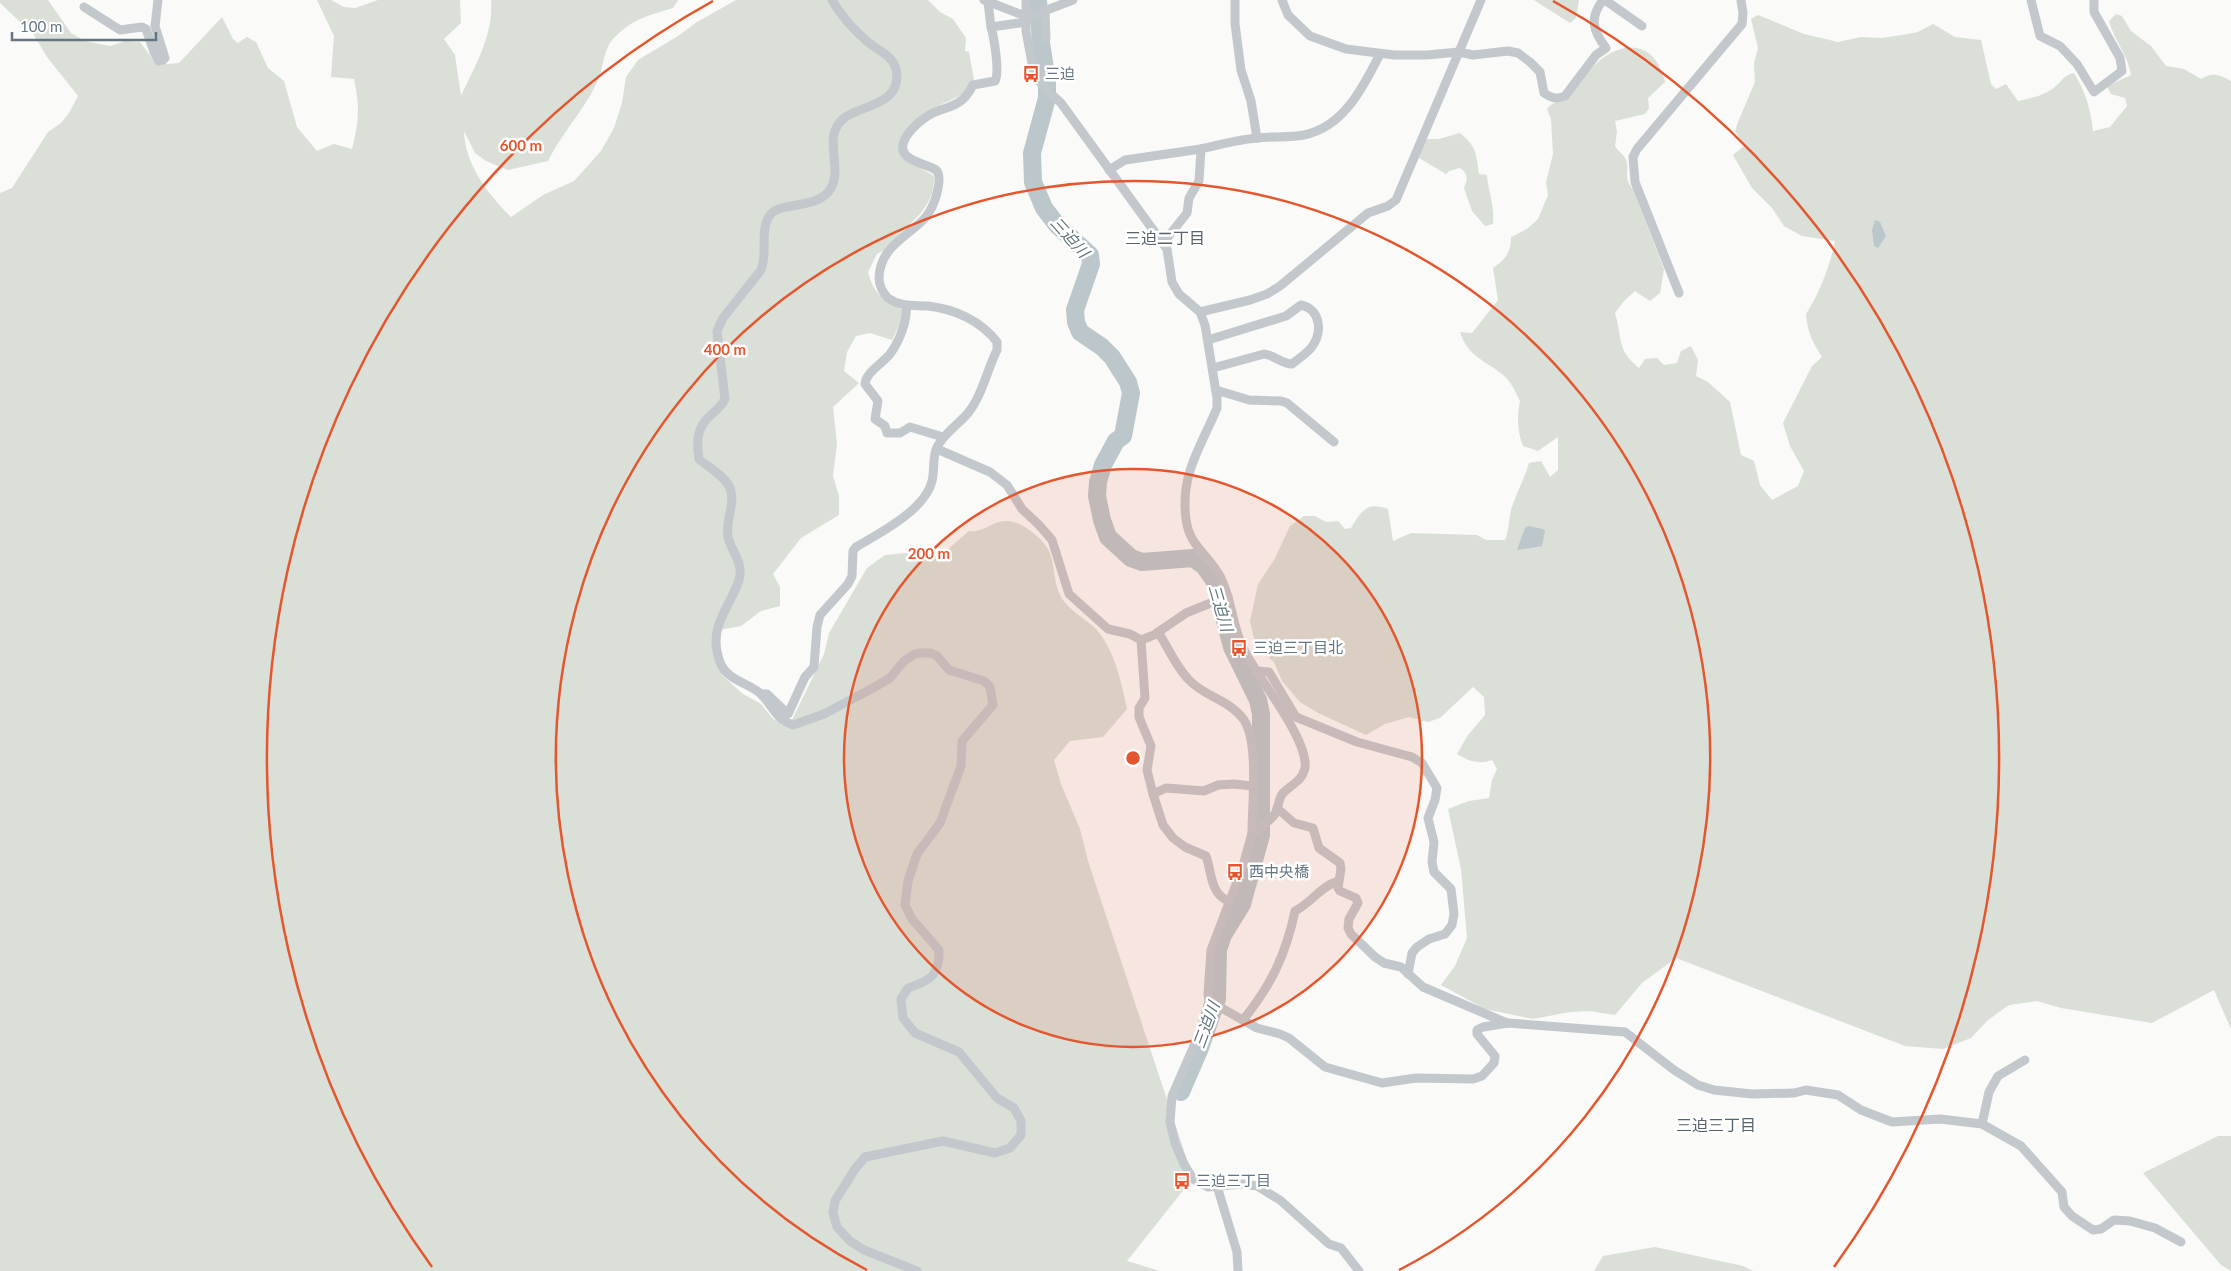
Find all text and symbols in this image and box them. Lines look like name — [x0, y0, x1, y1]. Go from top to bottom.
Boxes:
scale bar — [12, 10, 156, 42]
text: 100 m — [20, 17, 62, 35]
bus stop icon: 三迫 — [1021, 64, 1041, 84]
place label: 三迫 — [1045, 64, 1075, 82]
text: 600 m — [500, 136, 542, 154]
water label: 三迫川 — [1047, 212, 1095, 262]
district label: 三迫二丁目 — [1125, 228, 1205, 247]
text: 400 m — [704, 340, 746, 358]
text: 200 m — [908, 544, 950, 562]
water label: 三迫川 — [1206, 582, 1238, 635]
bus stop icon: 三迫三丁目北 — [1229, 638, 1249, 658]
place label: 三迫三丁目北 — [1253, 638, 1343, 656]
centre of rings — [1124, 749, 1142, 767]
bus stop icon: 西中央橋 — [1225, 862, 1245, 882]
place label: 西中央橋 — [1249, 862, 1309, 880]
water label: 三迫川 — [1188, 997, 1223, 1051]
district label: 三迫三丁目 — [1676, 1115, 1756, 1134]
bus stop icon: 三迫三丁目 — [1172, 1171, 1192, 1191]
place label: 三迫三丁目 — [1196, 1171, 1271, 1189]

